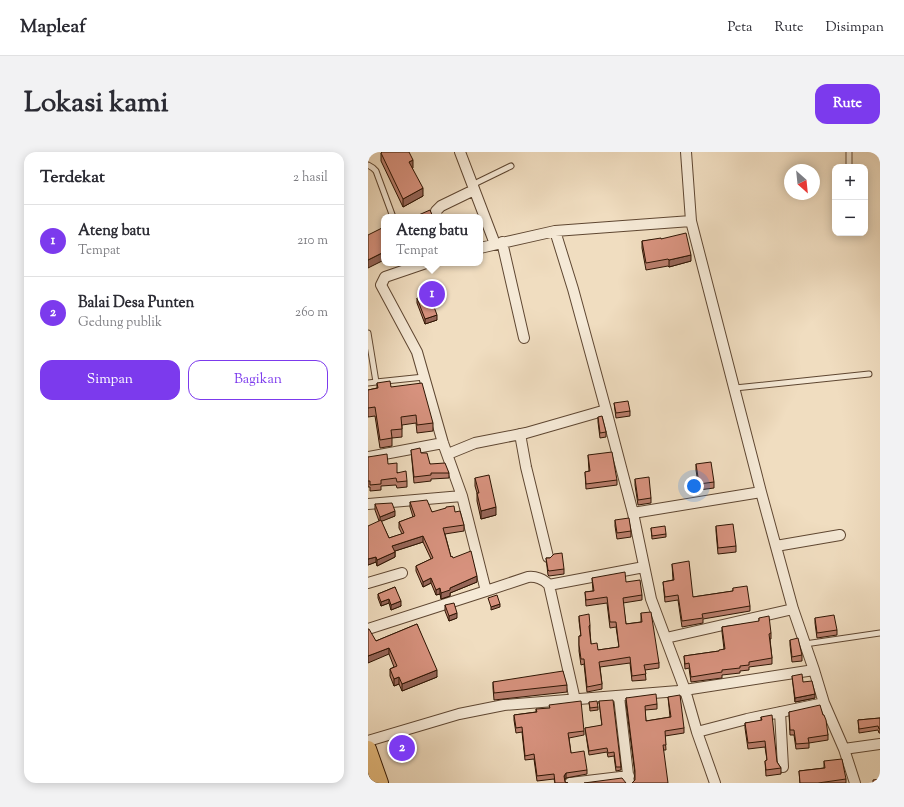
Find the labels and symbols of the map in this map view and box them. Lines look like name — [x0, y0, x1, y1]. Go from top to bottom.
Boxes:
north arrow — [784, 164, 820, 200]
pin: 1 — [419, 279, 445, 309]
your location — [684, 476, 704, 496]
pin: 2 — [389, 733, 415, 763]

